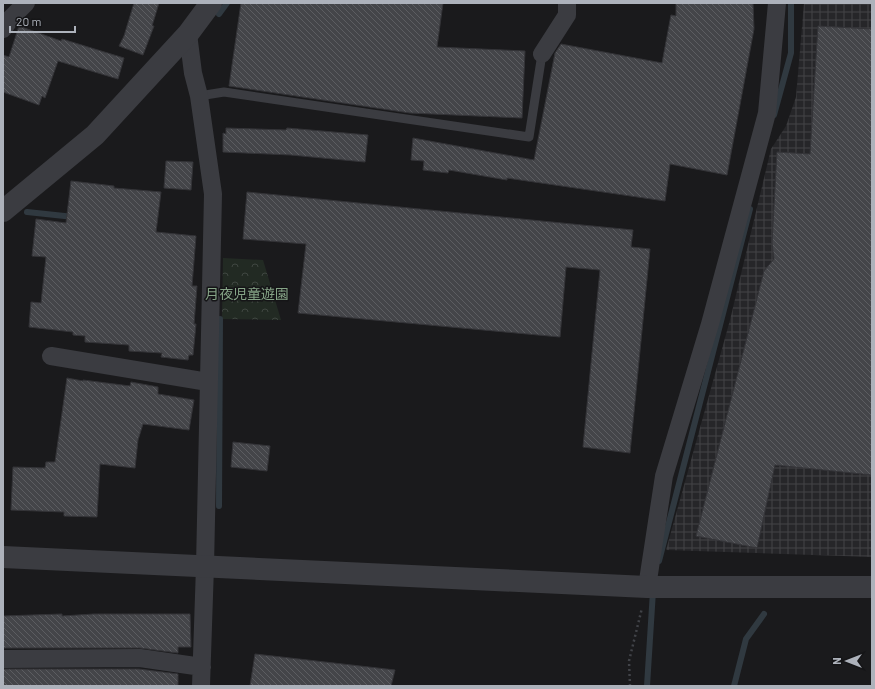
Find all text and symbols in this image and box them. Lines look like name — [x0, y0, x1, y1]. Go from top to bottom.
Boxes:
scale bar — [10, 8, 75, 34]
text: 20 m — [16, 14, 42, 28]
park label: 月夜児童遊園 — [205, 285, 289, 302]
north arrow — [827, 641, 867, 681]
text: N — [830, 657, 843, 665]

